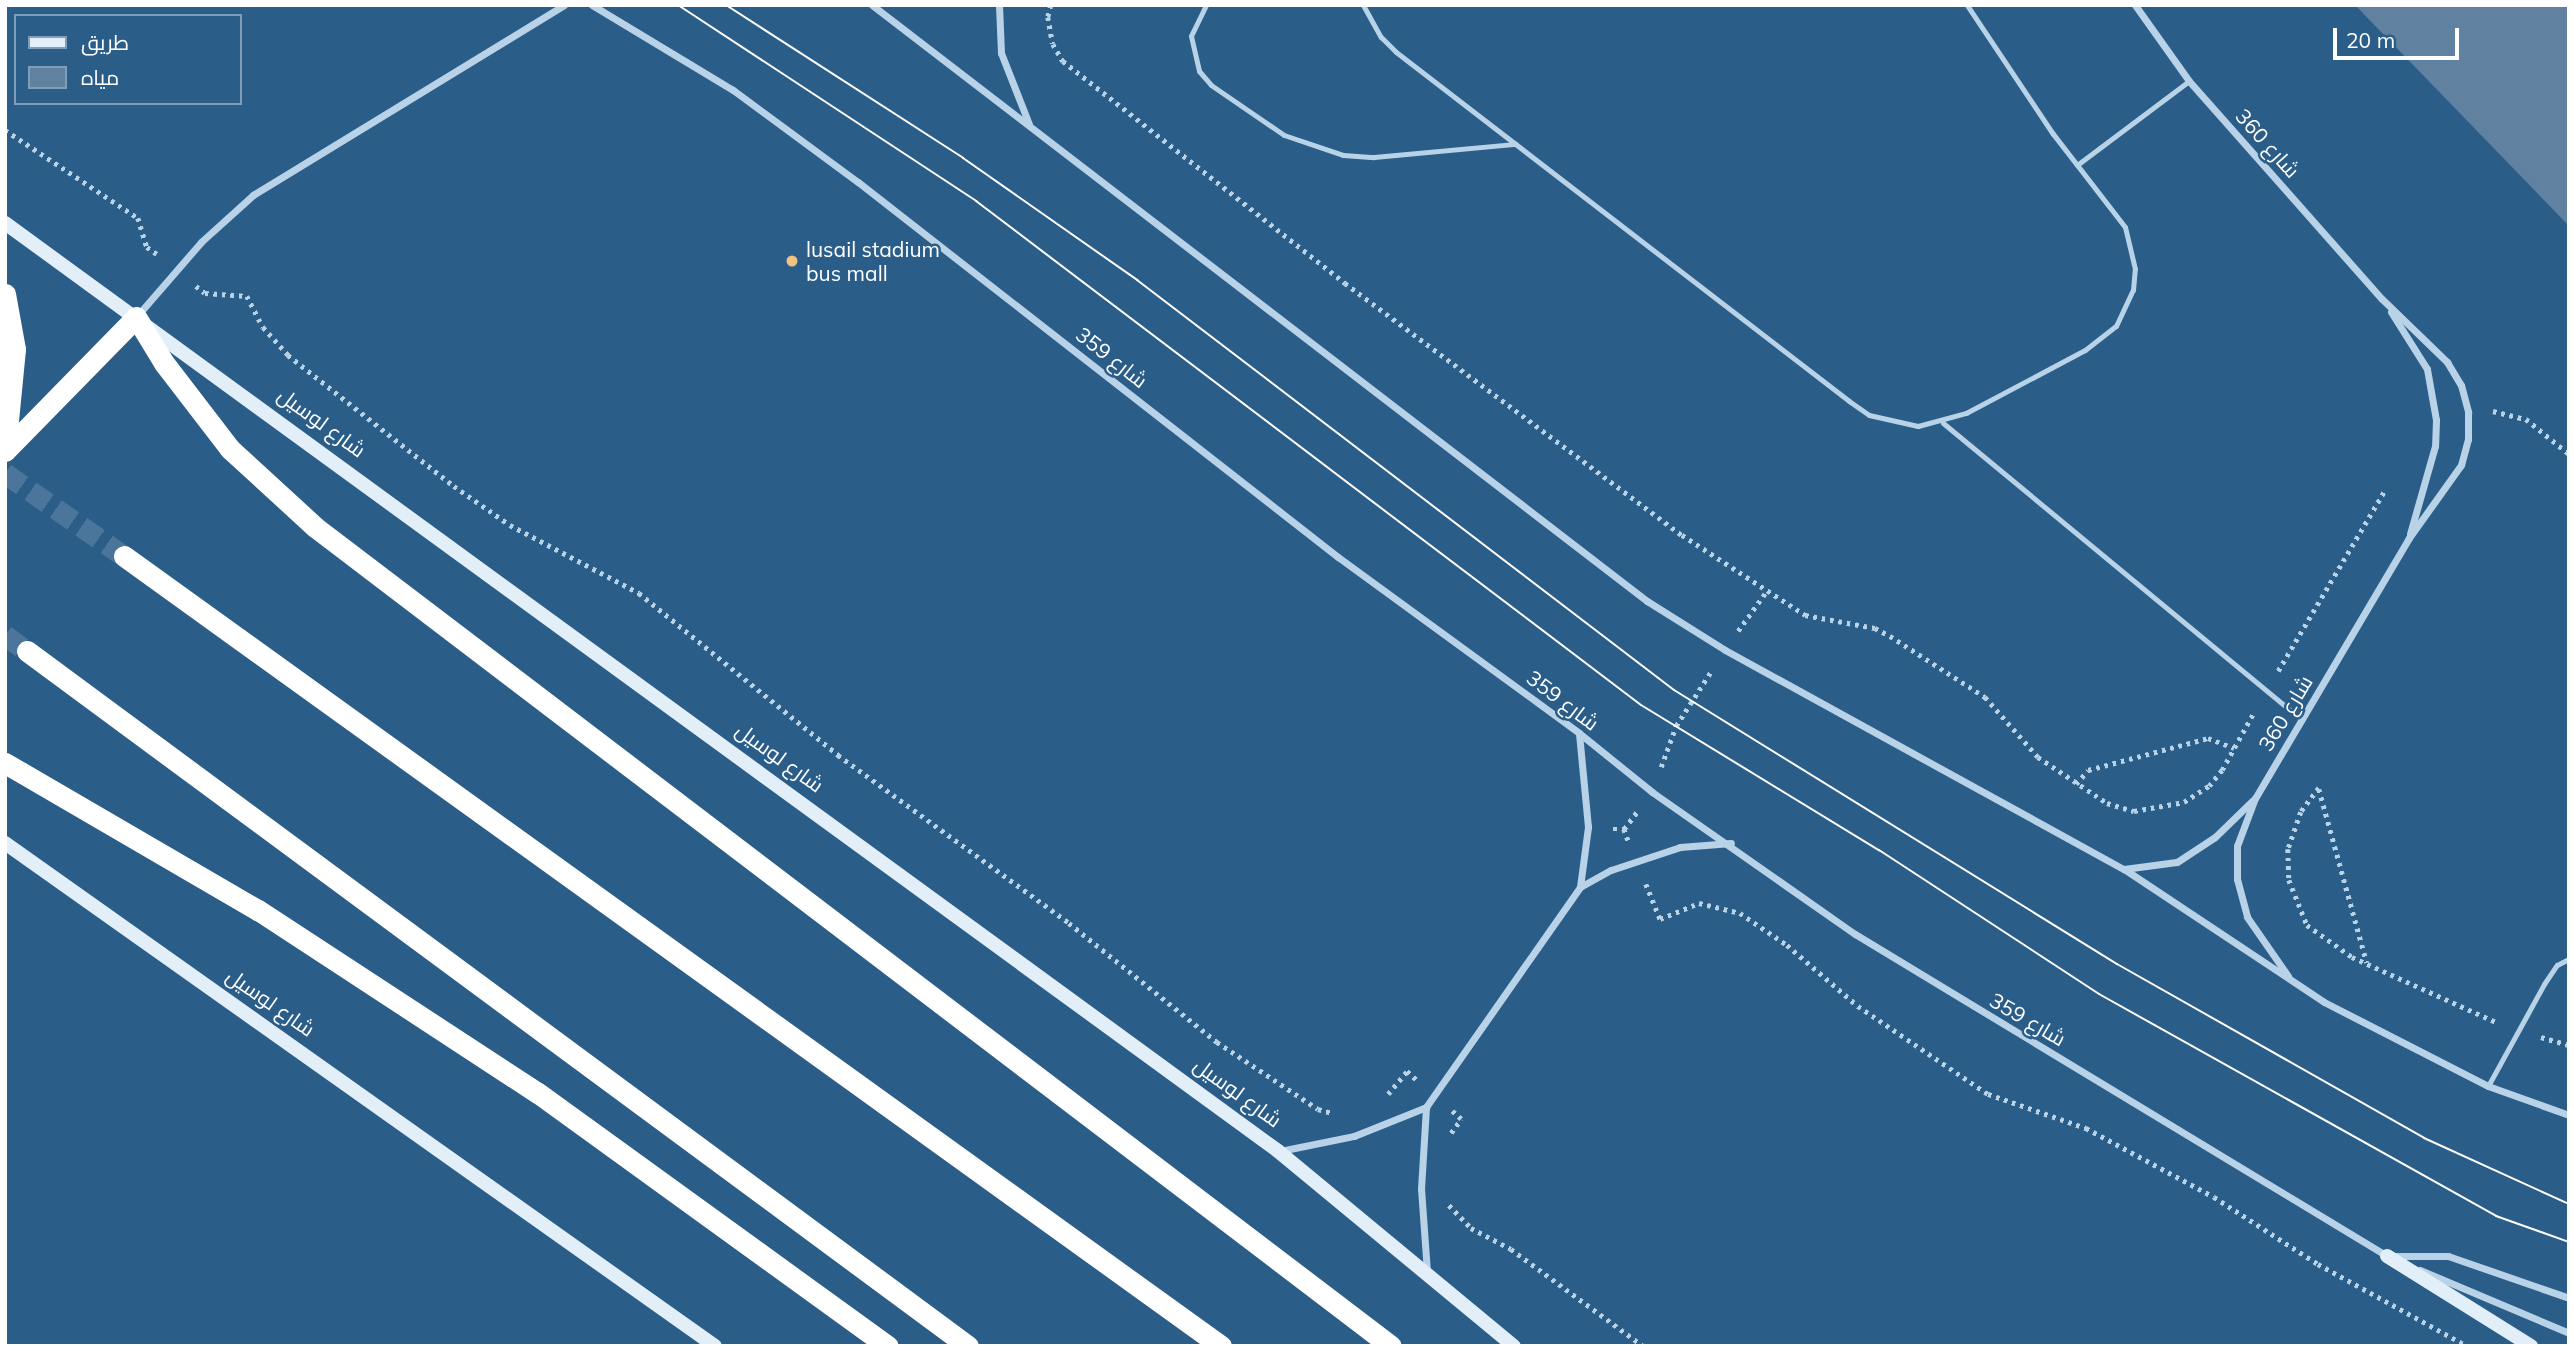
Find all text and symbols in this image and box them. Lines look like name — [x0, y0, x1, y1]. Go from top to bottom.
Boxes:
legend — [14, 14, 242, 105]
scale bar — [2336, 14, 2462, 58]
text: 20 m — [2346, 27, 2395, 53]
text: طريق — [81, 29, 129, 55]
text: مياه — [81, 64, 119, 90]
street label: شارع 360 — [2231, 103, 2305, 183]
place label: lusail stadium bus mall — [806, 236, 940, 286]
marker: lusail stadium bus mall — [784, 253, 800, 269]
street label: شارع 359 — [1071, 321, 1153, 393]
street label: شارع لوسيل — [273, 382, 371, 462]
street label: شارع 359 — [1522, 665, 1604, 735]
street label: شارع 360 — [2253, 671, 2317, 755]
street label: شارع لوسيل — [731, 717, 829, 797]
street label: شارع لوسيل — [222, 962, 320, 1042]
street label: شارع 359 — [1985, 987, 2071, 1051]
street label: شارع لوسيل — [1189, 1052, 1287, 1132]

